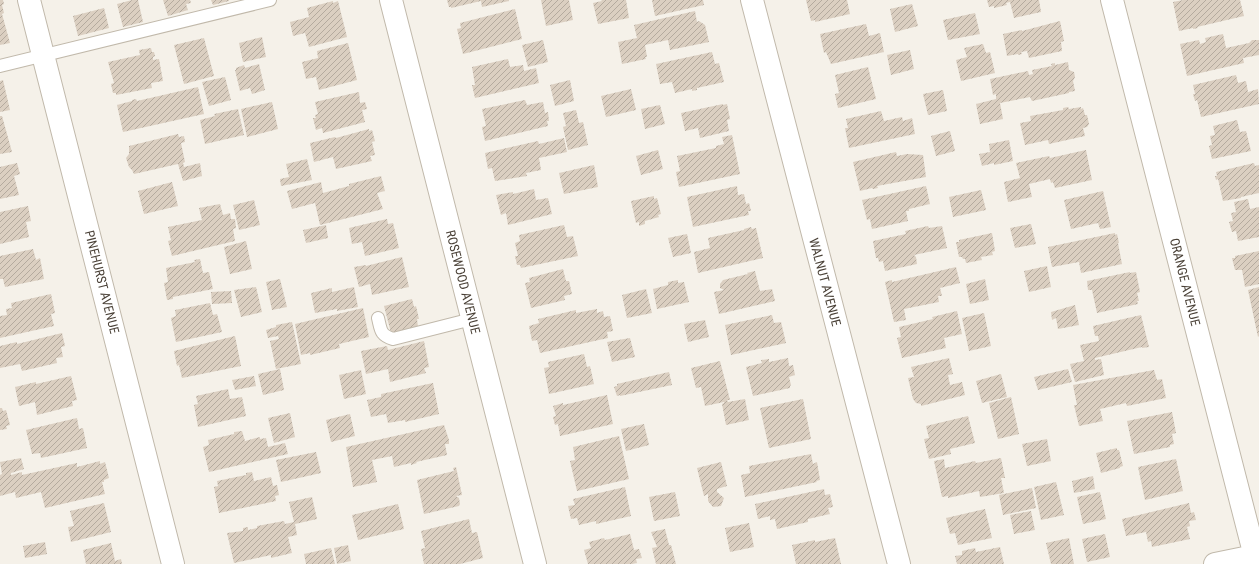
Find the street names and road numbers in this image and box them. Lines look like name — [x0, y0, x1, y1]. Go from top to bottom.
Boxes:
street label: PINEHURST AVENUE — [82, 229, 122, 335]
street label: ROSEWOOD AVENUE — [443, 229, 483, 335]
street label: WALNUT AVENUE — [806, 236, 844, 328]
street label: ORANGE AVENUE — [1167, 237, 1203, 327]

